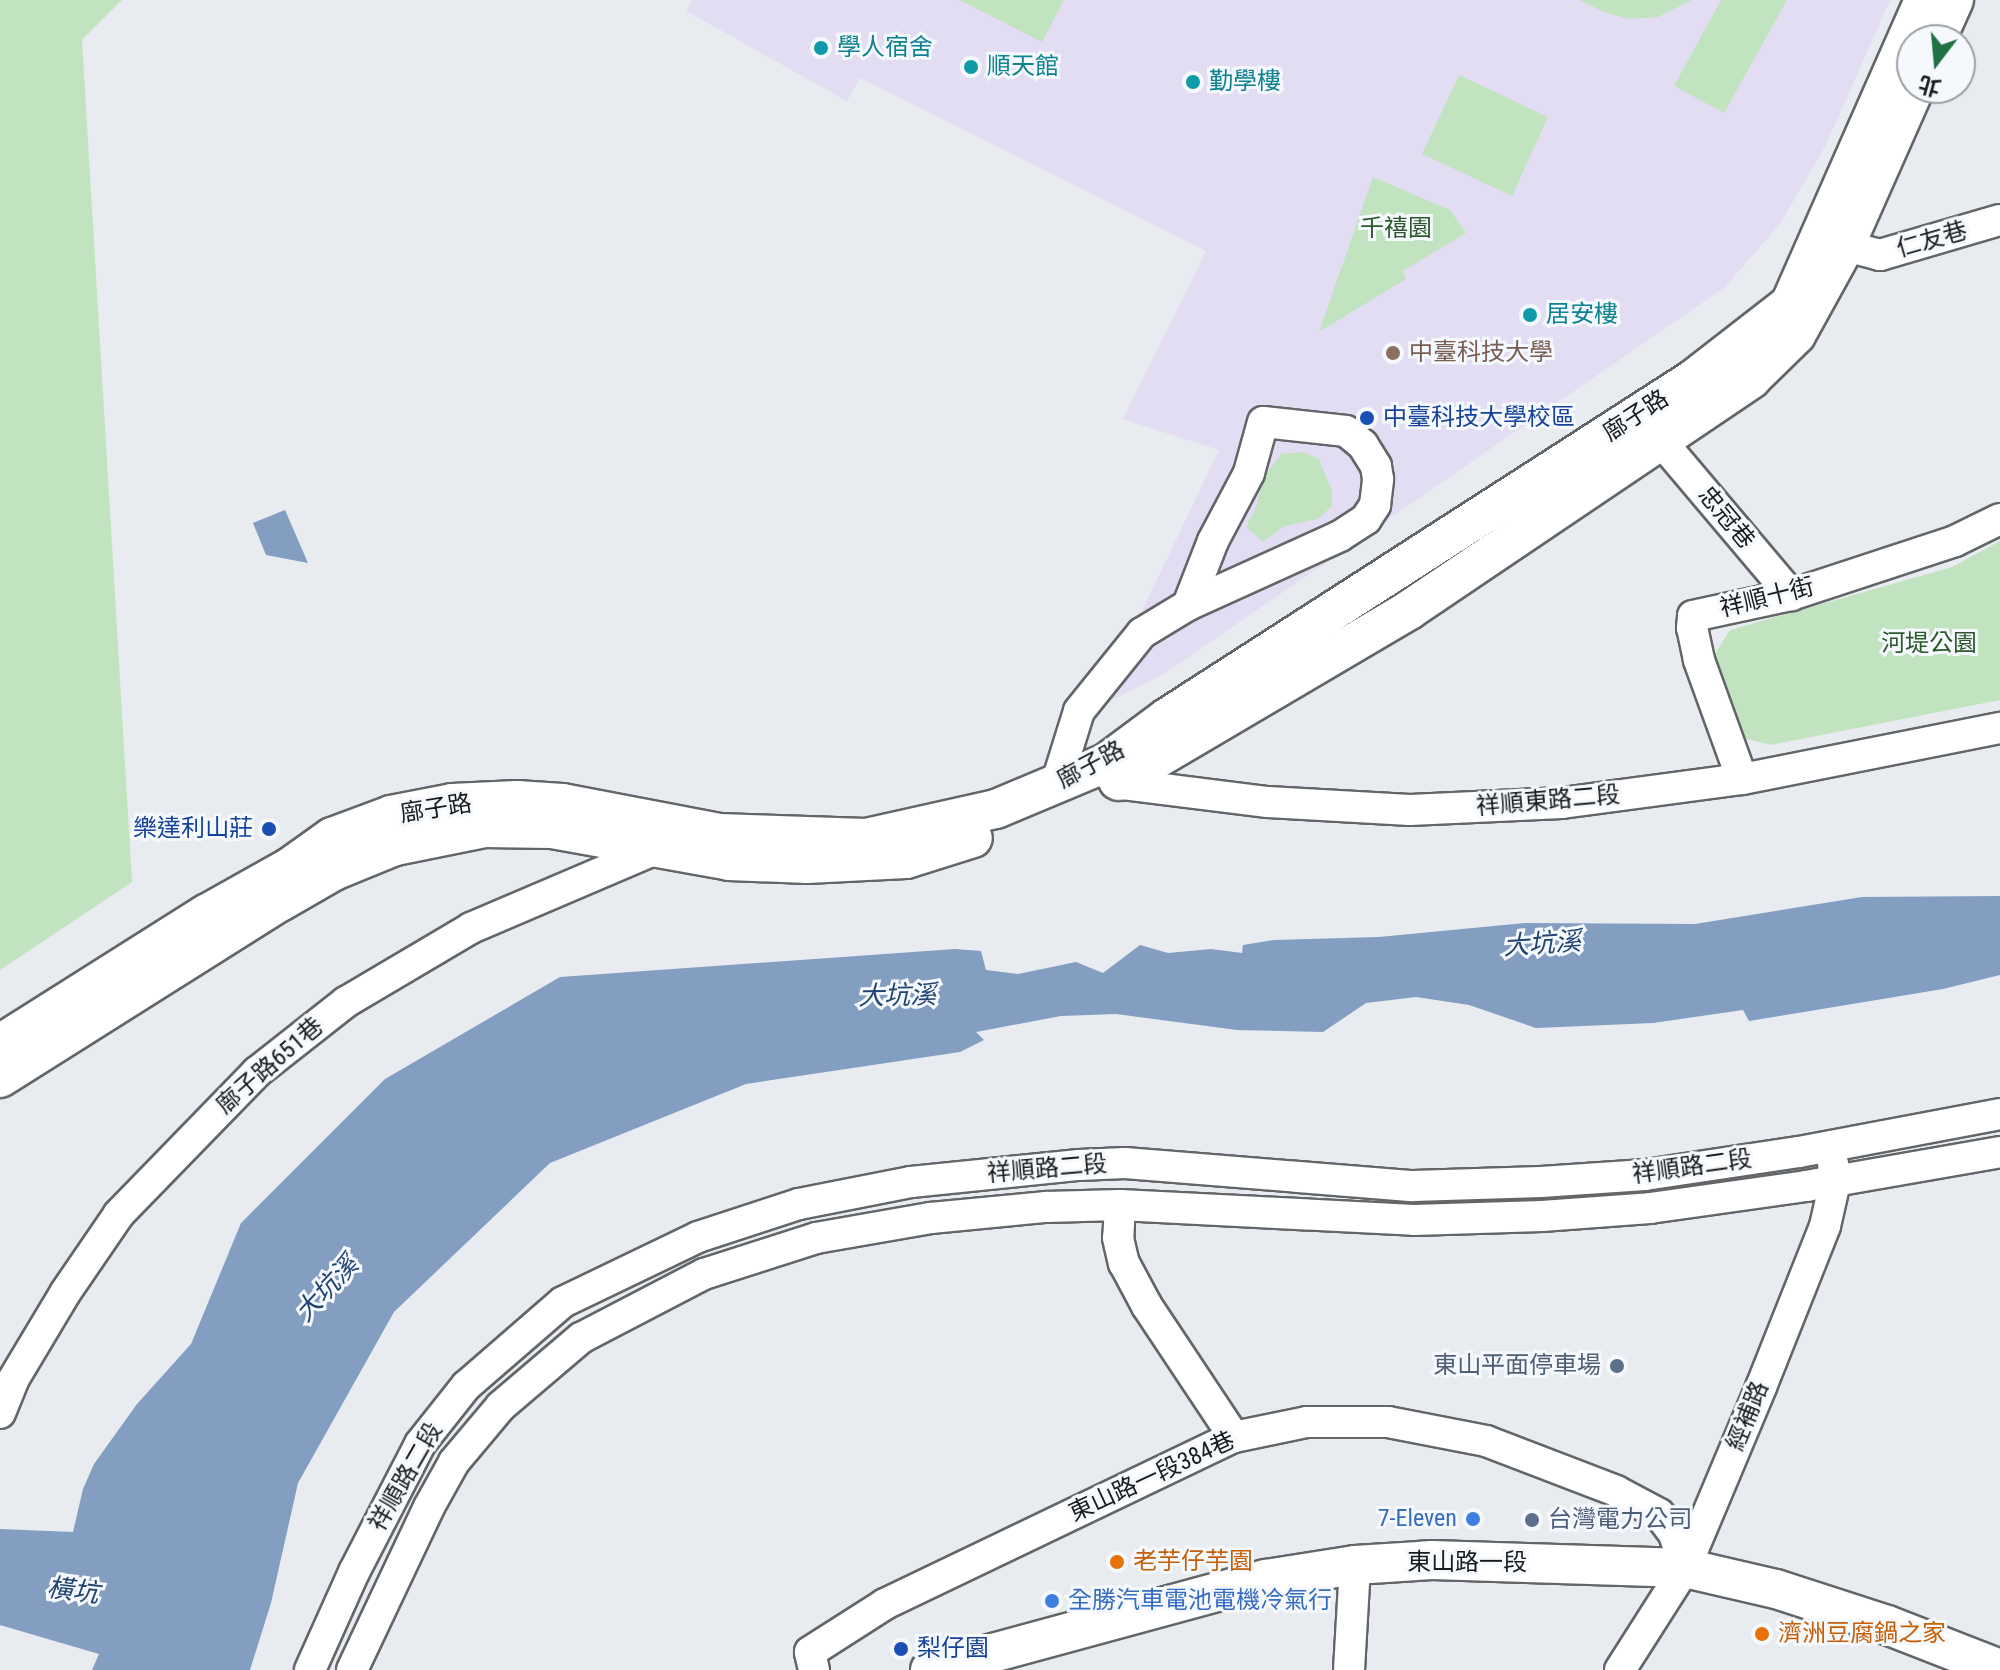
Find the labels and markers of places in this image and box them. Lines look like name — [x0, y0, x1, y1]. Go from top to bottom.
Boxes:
place label: 學人宿舍 — [837, 34, 933, 62]
marker: 學人宿舍 — [812, 39, 830, 57]
place label: 順天館 — [987, 53, 1059, 81]
marker: 順天館 — [962, 58, 980, 76]
place label: 勤學樓 — [1209, 68, 1281, 96]
marker: 勤學樓 — [1184, 73, 1202, 91]
place label: 居安樓 — [1546, 301, 1618, 329]
marker: 居安樓 — [1521, 306, 1539, 324]
place label: 中臺科技大學 — [1409, 339, 1553, 367]
marker: 中臺科技大學 — [1384, 344, 1402, 362]
place label: 中臺科技大學校區 — [1383, 404, 1575, 432]
marker: 中臺科技大學校區 — [1358, 409, 1376, 427]
place label: 樂達利山莊 — [133, 815, 253, 843]
marker: 樂達利山莊 — [260, 820, 278, 838]
place label: 東山平面停車場 — [1433, 1352, 1601, 1380]
marker: 東山平面停車場 — [1608, 1357, 1626, 1375]
place label: 7-Eleven — [1378, 1505, 1457, 1533]
place label: 台灣電力公司 — [1548, 1506, 1692, 1534]
marker: 7-Eleven — [1464, 1510, 1482, 1528]
marker: 台灣電力公司 — [1523, 1511, 1541, 1529]
place label: 老芋仔芋園 — [1133, 1548, 1253, 1576]
marker: 老芋仔芋園 — [1108, 1553, 1126, 1571]
place label: 全勝汽車電池電機冷氣行 — [1068, 1587, 1332, 1615]
marker: 全勝汽車電池電機冷氣行 — [1043, 1592, 1061, 1610]
place label: 濟洲豆腐鍋之家 — [1778, 1620, 1946, 1648]
marker: 濟洲豆腐鍋之家 — [1753, 1625, 1771, 1643]
place label: 梨仔園 — [917, 1635, 989, 1663]
marker: 梨仔園 — [892, 1640, 910, 1658]

